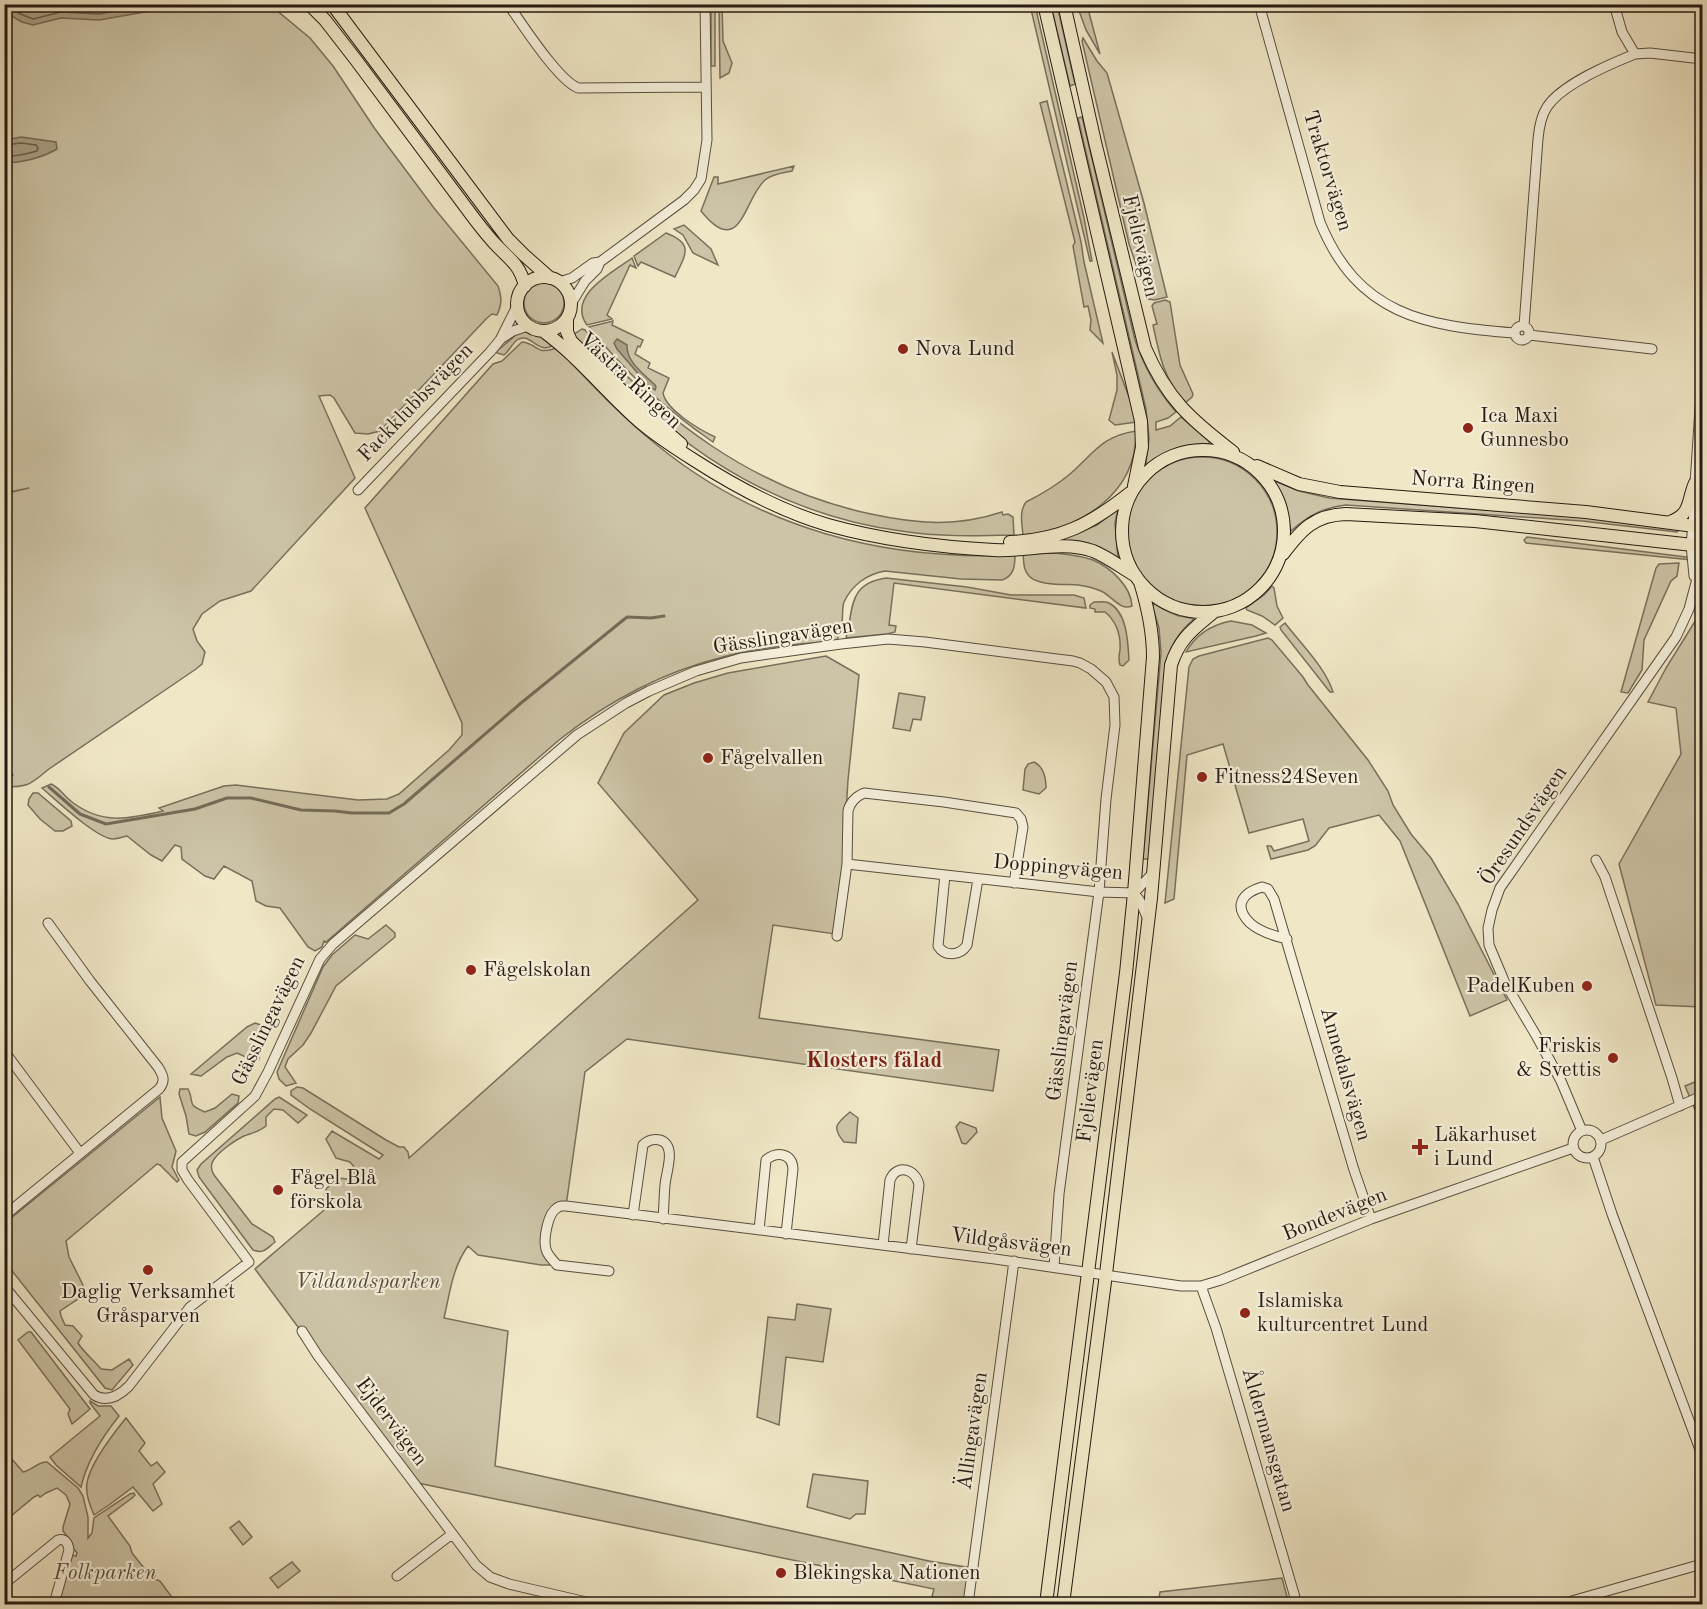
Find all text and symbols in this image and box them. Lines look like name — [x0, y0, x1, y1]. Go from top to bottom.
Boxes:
street label: Traktorvägen — [1299, 108, 1355, 234]
street label: Fjelievägen — [1118, 193, 1162, 299]
street label: Västra Ringen — [575, 329, 685, 433]
place label: Nova Lund — [915, 339, 1015, 360]
street label: Fackklubbsvägen — [354, 340, 478, 466]
marker: Nova Lund — [896, 342, 910, 356]
place label: Ica Maxi Gunnesbo — [1480, 406, 1569, 451]
marker: Ica Maxi Gunnesbo — [1461, 421, 1475, 435]
street label: Norra Ringen — [1410, 468, 1536, 498]
street label: Gässlingavägen — [712, 616, 854, 658]
place label: Fågelvallen — [720, 748, 823, 769]
marker: Fågelvallen — [701, 751, 715, 765]
street label: Öresundsvägen — [1473, 760, 1571, 889]
place label: Fitness24Seven — [1214, 767, 1359, 788]
marker: Fitness24Seven — [1195, 770, 1209, 784]
street label: Doppingvägen — [992, 852, 1124, 884]
street label: Gässlingavägen — [229, 953, 309, 1089]
place label: Fågelskolan — [483, 960, 591, 981]
street label: Gässlingavägen — [1044, 960, 1082, 1102]
marker: Fågelskolan — [464, 963, 478, 977]
place label: PadelKuben — [1466, 976, 1575, 997]
marker: PadelKuben — [1580, 979, 1594, 993]
street label: Annedalsvägen — [1316, 1005, 1374, 1143]
place label: Friskis & Svettis — [1516, 1036, 1601, 1081]
street label: Fjelievägen — [1074, 1038, 1108, 1144]
district label: Klosters fälad — [806, 1050, 942, 1072]
marker: Friskis & Svettis — [1606, 1051, 1620, 1065]
place label: Läkarhuset i Lund — [1434, 1125, 1537, 1170]
marker: Läkarhuset i Lund — [1411, 1138, 1429, 1156]
place label: Fågel Blå förskola — [290, 1168, 377, 1213]
marker: Fågel Blå förskola — [271, 1183, 285, 1197]
street label: Bondevägen — [1280, 1185, 1390, 1245]
street label: Vildgåsvägen — [949, 1225, 1073, 1261]
marker: Daglig Verksamhet Gråsparven — [141, 1263, 155, 1277]
park label: Vildandsparken — [295, 1272, 441, 1293]
place label: Daglig Verksamhet Gråsparven — [61, 1282, 235, 1327]
place label: Islamiska kulturcentret Lund — [1257, 1291, 1429, 1336]
marker: Islamiska kulturcentret Lund — [1238, 1306, 1252, 1320]
street label: Åldermansgatan — [1237, 1364, 1303, 1515]
street label: Ällingavägen — [950, 1370, 992, 1492]
street label: Ejdervägen — [351, 1374, 431, 1470]
park label: Folkparken — [53, 1563, 156, 1584]
place label: Blekingska Nationen — [793, 1563, 981, 1584]
marker: Blekingska Nationen — [774, 1566, 788, 1580]

